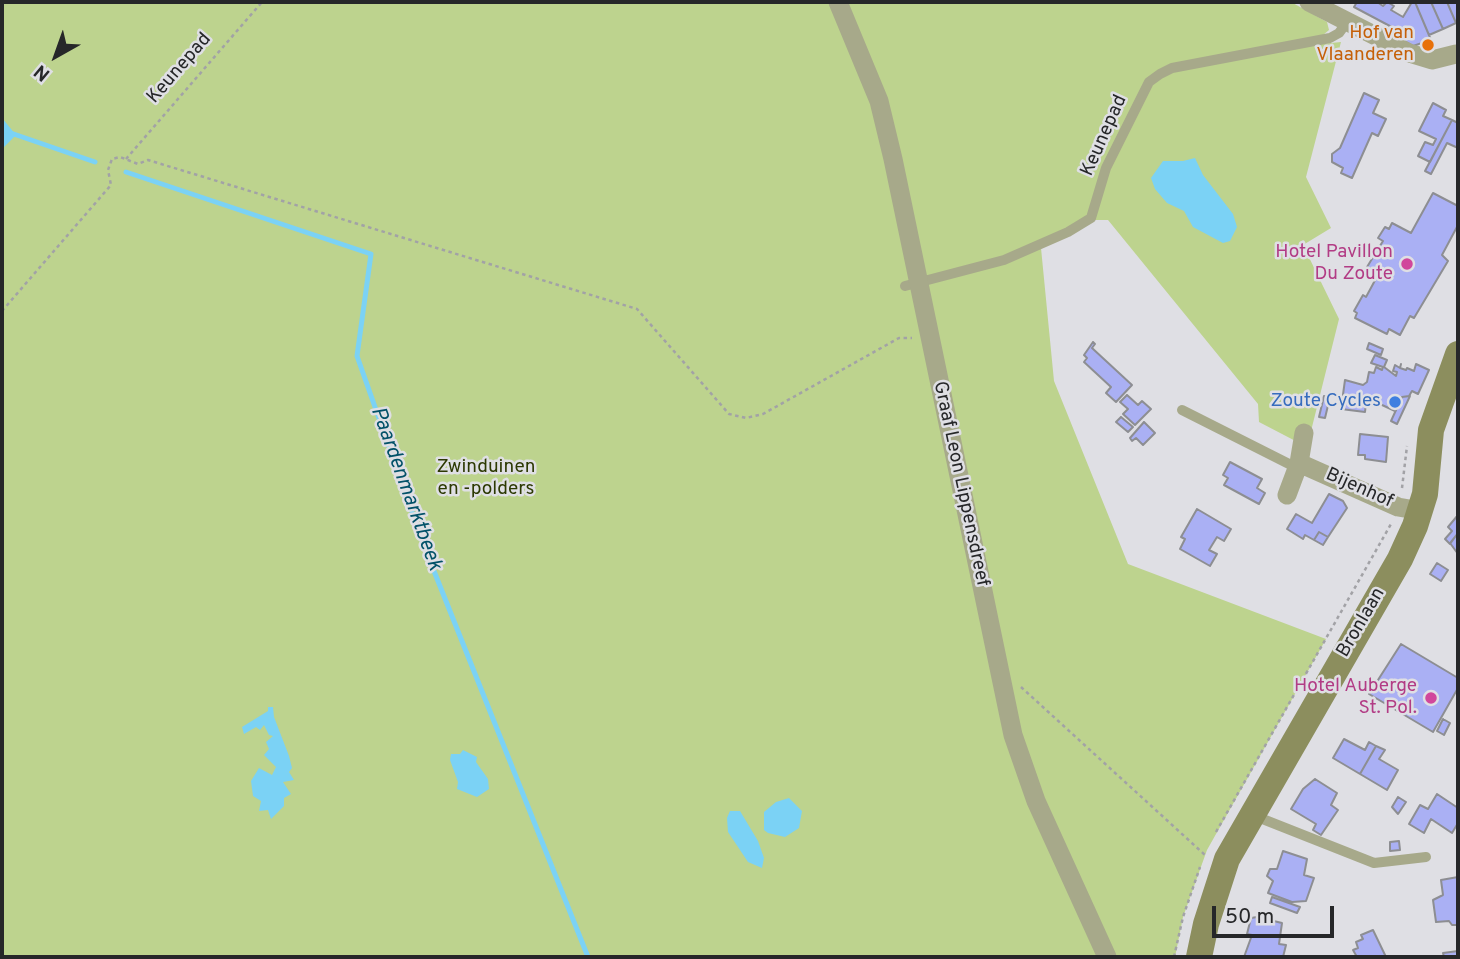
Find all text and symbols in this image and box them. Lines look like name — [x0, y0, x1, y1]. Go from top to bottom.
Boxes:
north arrow — [21, 21, 91, 91]
place label: Hof van Vlaanderen — [1316, 23, 1414, 67]
street label: Keunepad — [143, 29, 217, 109]
marker: Hof van Vlaanderen — [1420, 37, 1436, 53]
text: N — [30, 59, 55, 86]
street label: Keunepad — [1077, 92, 1133, 180]
place label: Hotel Pavillon Du Zoute — [1275, 242, 1393, 286]
marker: Hotel Pavillon Du Zoute — [1399, 256, 1415, 272]
street label: Graaf Leon Lippensdreef — [927, 379, 993, 589]
place label: Zoute Cycles — [1271, 391, 1381, 413]
marker: Zoute Cycles — [1387, 394, 1403, 410]
water label: Paardenmarktbeek — [364, 404, 446, 574]
park label: Zwinduinen en -polders — [436, 457, 536, 501]
street label: Bijenhof — [1322, 464, 1396, 514]
street label: Bronlaan — [1333, 584, 1391, 662]
place label: Hotel Auberge St. Pol. — [1294, 676, 1417, 720]
marker: Hotel Auberge St. Pol. — [1423, 690, 1439, 706]
scale bar — [1215, 892, 1338, 936]
text: 50 m — [1225, 904, 1274, 931]

